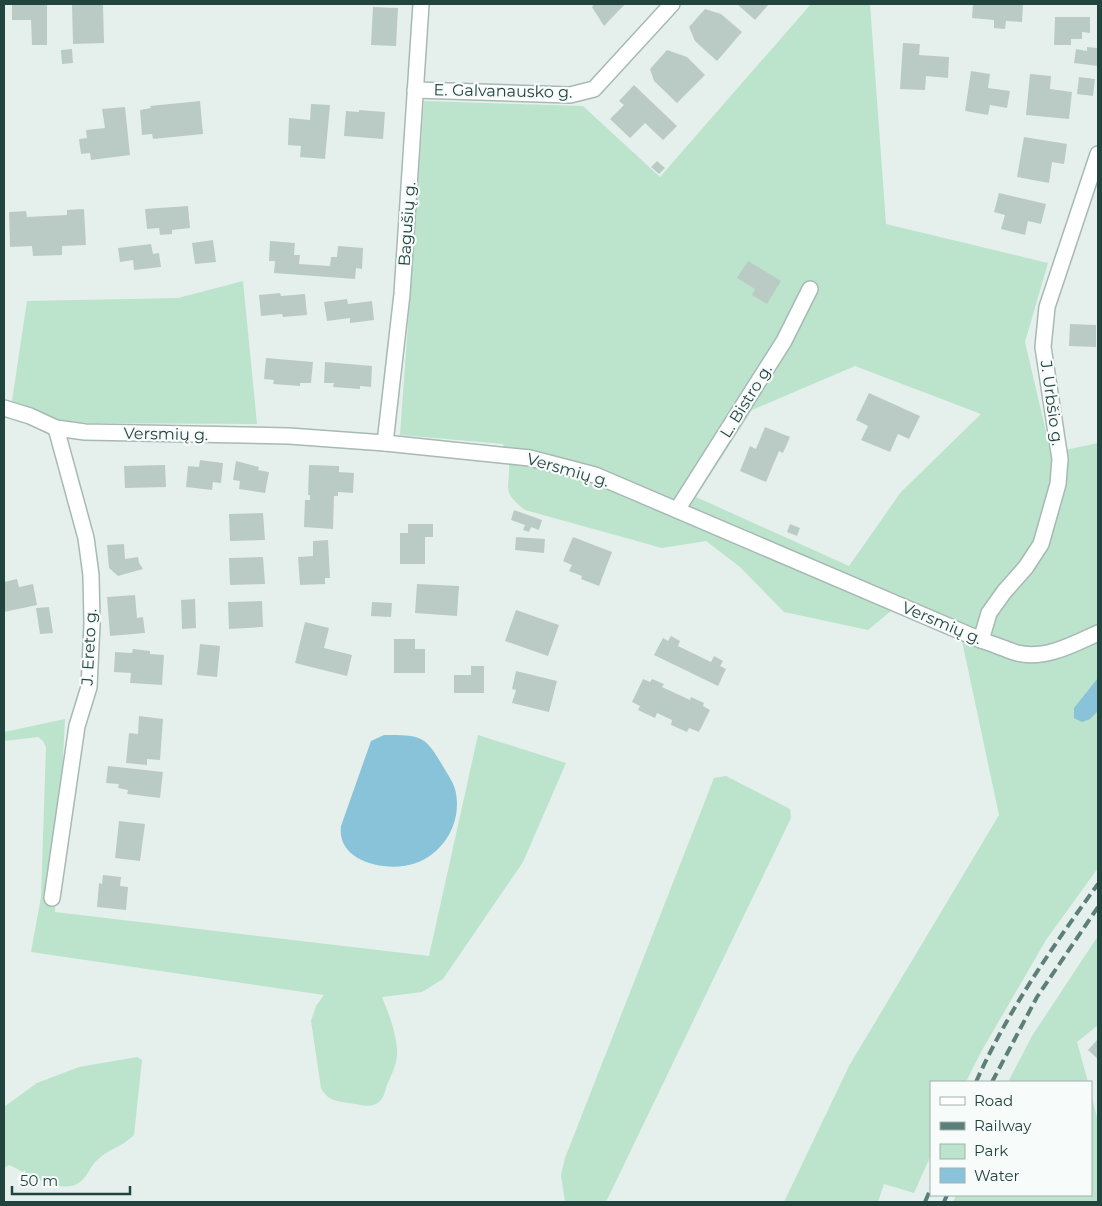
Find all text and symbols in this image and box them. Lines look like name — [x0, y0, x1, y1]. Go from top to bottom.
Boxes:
street label: E. Galvanausko g. — [433, 80, 573, 102]
street label: Bagušių g. — [395, 181, 419, 267]
street label: J. Urbšio g. — [1036, 358, 1067, 447]
street label: L. Bistro g. — [716, 361, 776, 441]
street label: Versmių g. — [123, 424, 209, 444]
street label: Versmių g. — [525, 449, 611, 491]
street label: Versmių g. — [899, 598, 985, 648]
street label: J. Ereto g. — [77, 608, 100, 687]
legend — [930, 1081, 1092, 1196]
text: Road — [974, 1091, 1013, 1110]
text: Railway — [974, 1116, 1032, 1135]
text: Park — [974, 1141, 1008, 1160]
scale bar — [12, 1164, 130, 1196]
text: Water — [974, 1166, 1020, 1185]
text: 50 m — [20, 1171, 58, 1190]

